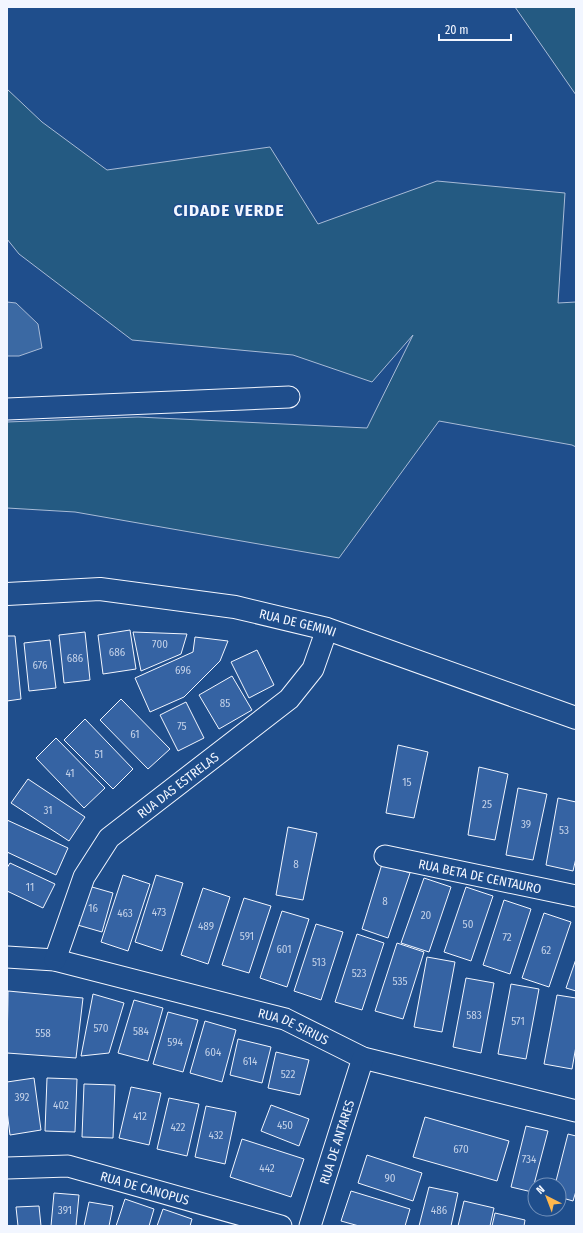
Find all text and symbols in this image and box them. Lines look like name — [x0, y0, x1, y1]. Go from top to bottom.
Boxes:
scale bar — [439, 16, 511, 42]
text: 20 m — [445, 23, 469, 37]
district label: CIDADE VERDE — [173, 200, 285, 221]
street label: RUA DE GEMINI — [258, 606, 338, 640]
house number: 700 — [152, 638, 168, 651]
house number: 686 — [109, 646, 126, 659]
house number: 686 — [67, 652, 84, 665]
house number: 676 — [33, 659, 48, 672]
house number: 696 — [175, 664, 192, 677]
house number: 85 — [220, 697, 230, 710]
house number: 75 — [177, 720, 187, 733]
house number: 61 — [130, 728, 140, 741]
house number: 51 — [95, 748, 103, 761]
street label: RUA DAS ESTRELAS — [134, 749, 222, 821]
house number: 41 — [65, 767, 75, 780]
house number: 15 — [402, 776, 412, 789]
house number: 25 — [482, 798, 492, 811]
house number: 31 — [44, 804, 53, 817]
house number: 39 — [521, 818, 531, 831]
house number: 53 — [559, 824, 569, 837]
street label: RUA BETA DE CENTAURO — [417, 856, 543, 897]
house number: 8 — [293, 858, 299, 871]
house number: 11 — [26, 881, 34, 894]
house number: 8 — [382, 895, 388, 908]
house number: 16 — [88, 902, 98, 915]
house number: 473 — [152, 906, 166, 919]
house number: 463 — [117, 907, 133, 920]
house number: 20 — [421, 909, 432, 922]
house number: 50 — [463, 918, 474, 931]
house number: 489 — [198, 920, 214, 933]
house number: 591 — [240, 930, 254, 943]
house number: 72 — [502, 931, 512, 944]
house number: 601 — [276, 943, 292, 956]
house number: 62 — [541, 944, 551, 957]
house number: 513 — [312, 956, 326, 969]
house number: 523 — [352, 967, 366, 980]
house number: 535 — [393, 975, 407, 988]
street label: RUA DE SIRIUS — [257, 1005, 331, 1048]
house number: 583 — [466, 1009, 482, 1022]
house number: 571 — [511, 1015, 525, 1028]
house number: 570 — [94, 1022, 109, 1035]
house number: 584 — [133, 1025, 150, 1038]
house number: 558 — [35, 1027, 51, 1040]
house number: 594 — [167, 1036, 183, 1049]
house number: 604 — [205, 1046, 222, 1059]
house number: 614 — [243, 1055, 258, 1068]
house number: 522 — [281, 1068, 295, 1081]
house number: 392 — [15, 1091, 30, 1104]
street label: RUA DE ANTARES — [317, 1098, 357, 1186]
house number: 402 — [53, 1099, 69, 1112]
house number: 412 — [133, 1110, 147, 1123]
house number: 450 — [277, 1119, 293, 1132]
house number: 422 — [171, 1121, 186, 1134]
house number: 432 — [209, 1129, 224, 1142]
house number: 670 — [453, 1143, 469, 1156]
house number: 734 — [522, 1153, 537, 1166]
house number: 442 — [259, 1162, 275, 1175]
street label: RUA DE CANOPUS — [99, 1169, 191, 1208]
house number: 90 — [384, 1172, 396, 1185]
north arrow — [527, 1177, 567, 1217]
text: N — [534, 1183, 547, 1197]
house number: 391 — [58, 1204, 72, 1217]
house number: 486 — [431, 1204, 448, 1217]

